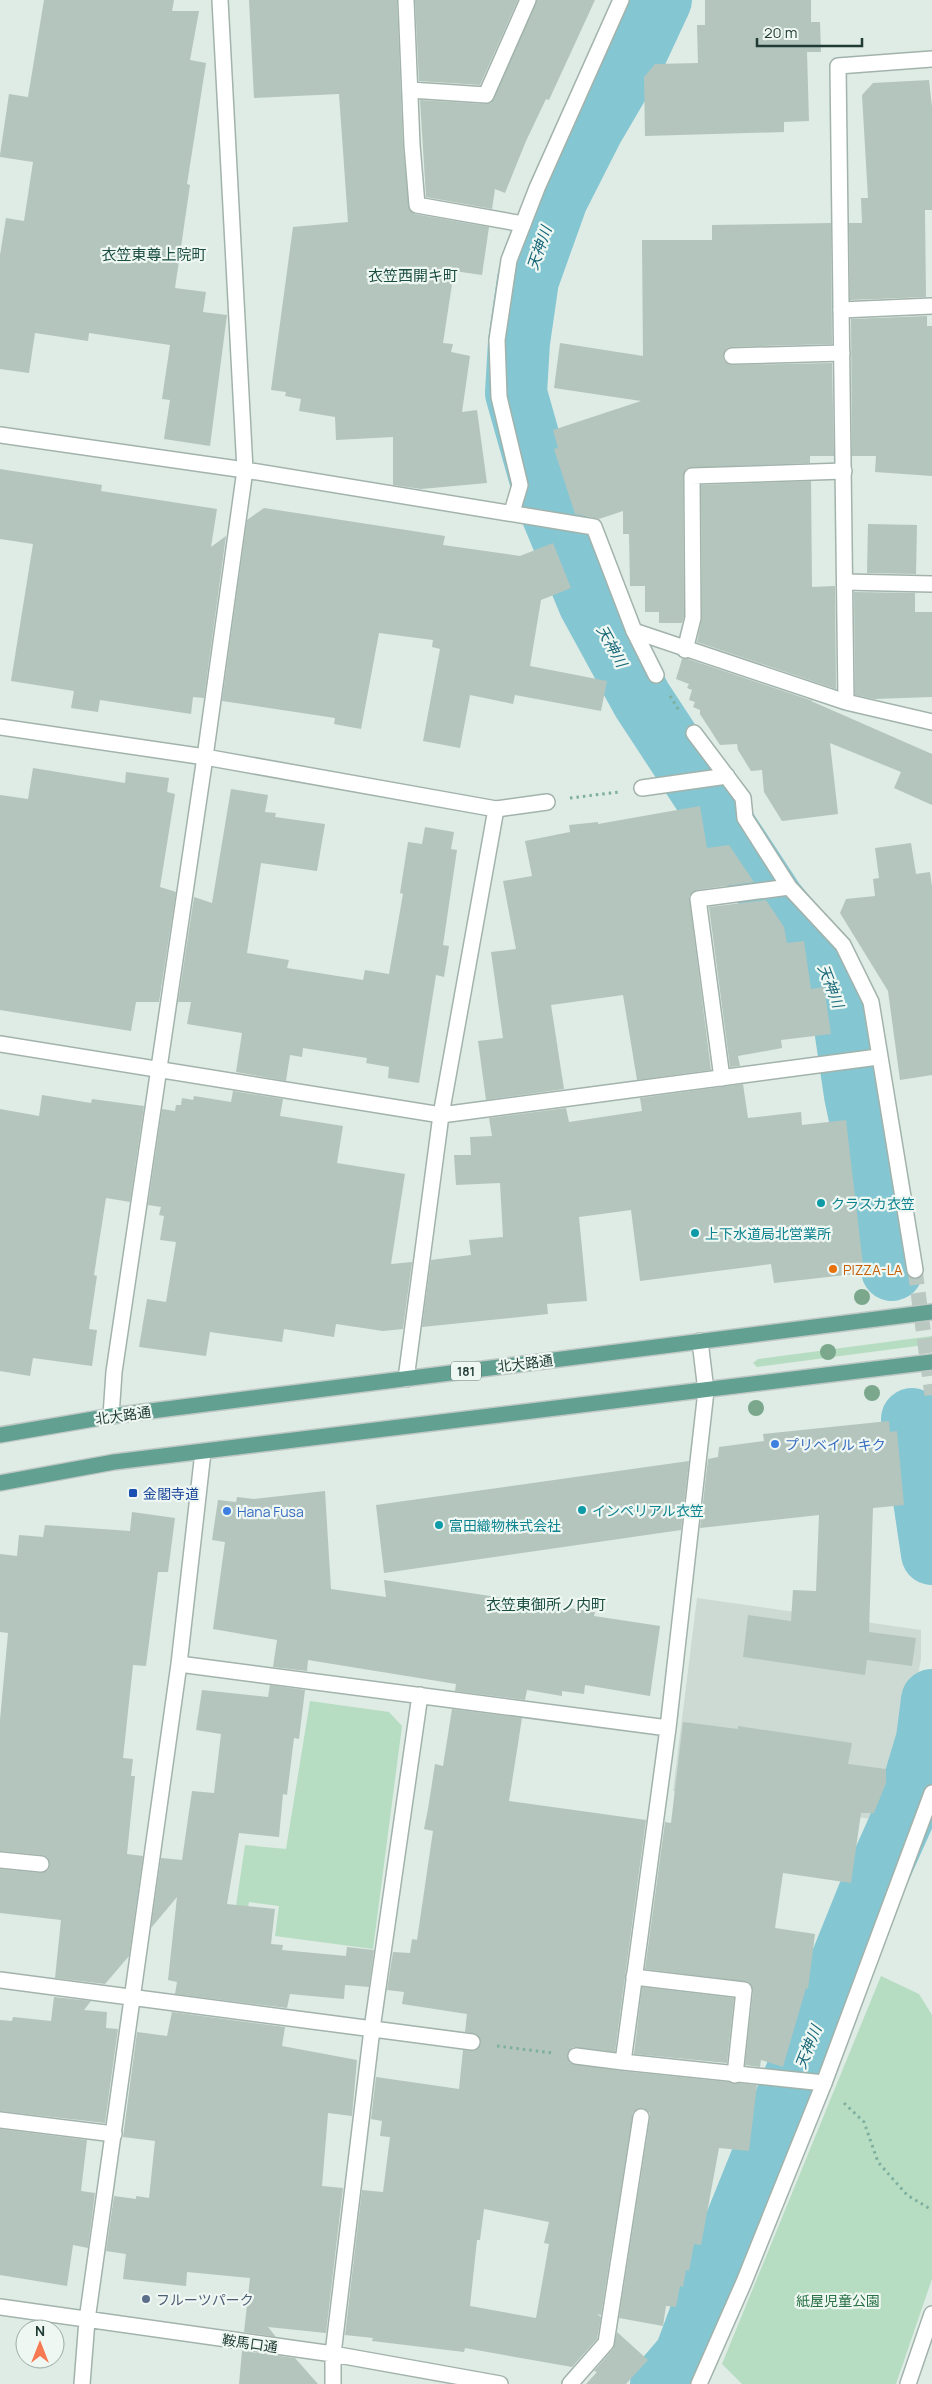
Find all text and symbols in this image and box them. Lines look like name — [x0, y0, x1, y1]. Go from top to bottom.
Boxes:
scale bar — [757, 15, 862, 47]
text: 20 m — [764, 22, 797, 43]
water label: 天神川 — [522, 221, 557, 273]
district label: 衣笠東尊上院町 — [101, 244, 207, 265]
district label: 衣笠西開キ町 — [368, 265, 458, 286]
water label: 天神川 — [592, 621, 633, 673]
water label: 天神川 — [813, 961, 850, 1013]
place label: クラスカ衣笠 — [831, 1194, 915, 1213]
marker: クラスカ衣笠 — [815, 1197, 827, 1209]
place label: 上下水道局北営業所 — [705, 1224, 831, 1243]
marker: 上下水道局北営業所 — [689, 1227, 701, 1239]
place label: PIZZA-LA — [843, 1260, 903, 1279]
marker: PIZZA-LA — [827, 1263, 839, 1275]
street label: 北大路通 — [496, 1350, 554, 1376]
road number: 181 — [451, 1362, 481, 1380]
street label: 北大路通 — [94, 1402, 152, 1428]
place label: プリベイル キク — [785, 1435, 886, 1454]
marker: プリベイル キク — [769, 1438, 781, 1450]
place label: 金閣寺道 — [143, 1484, 199, 1503]
marker: 金閣寺道 — [127, 1487, 139, 1499]
place label: インペリアル衣笠 — [592, 1501, 704, 1520]
place label: Hana Fusa — [237, 1502, 304, 1521]
marker: インペリアル衣笠 — [576, 1504, 588, 1516]
marker: Hana Fusa — [221, 1505, 233, 1517]
place label: 富田織物株式会社 — [449, 1516, 561, 1535]
marker: 富田織物株式会社 — [433, 1519, 445, 1531]
district label: 衣笠東御所ノ内町 — [486, 1594, 606, 1615]
water label: 天神川 — [790, 2020, 827, 2072]
place label: フルーツパーク — [156, 2290, 254, 2309]
park label: 紙屋児童公園 — [796, 2291, 880, 2310]
marker: フルーツパーク — [140, 2293, 152, 2305]
north arrow — [15, 2319, 65, 2369]
text: N — [35, 2321, 45, 2340]
street label: 鞍馬口通 — [221, 2330, 279, 2356]

